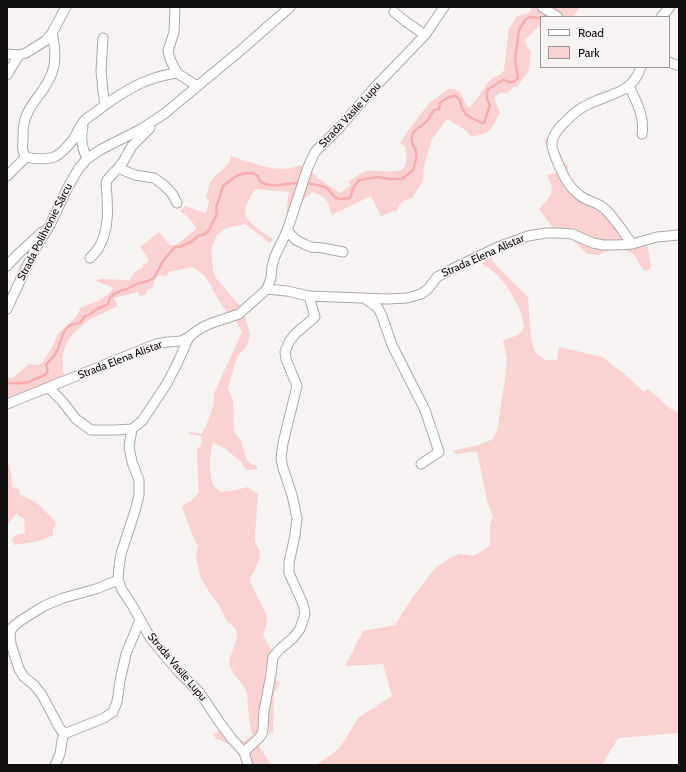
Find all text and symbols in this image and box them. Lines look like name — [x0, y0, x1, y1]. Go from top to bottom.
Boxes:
legend — [540, 16, 670, 68]
text: Road — [578, 25, 604, 40]
text: Park — [578, 45, 600, 60]
street label: Strada Vasile Lupu — [316, 80, 384, 150]
street label: Strada Polihronie Sârcu — [15, 181, 75, 283]
street label: Strada Elena Alistar — [440, 232, 526, 280]
street label: Strada Elena Alistar — [76, 338, 164, 382]
street label: Strada Vasile Lupu — [145, 630, 209, 704]

